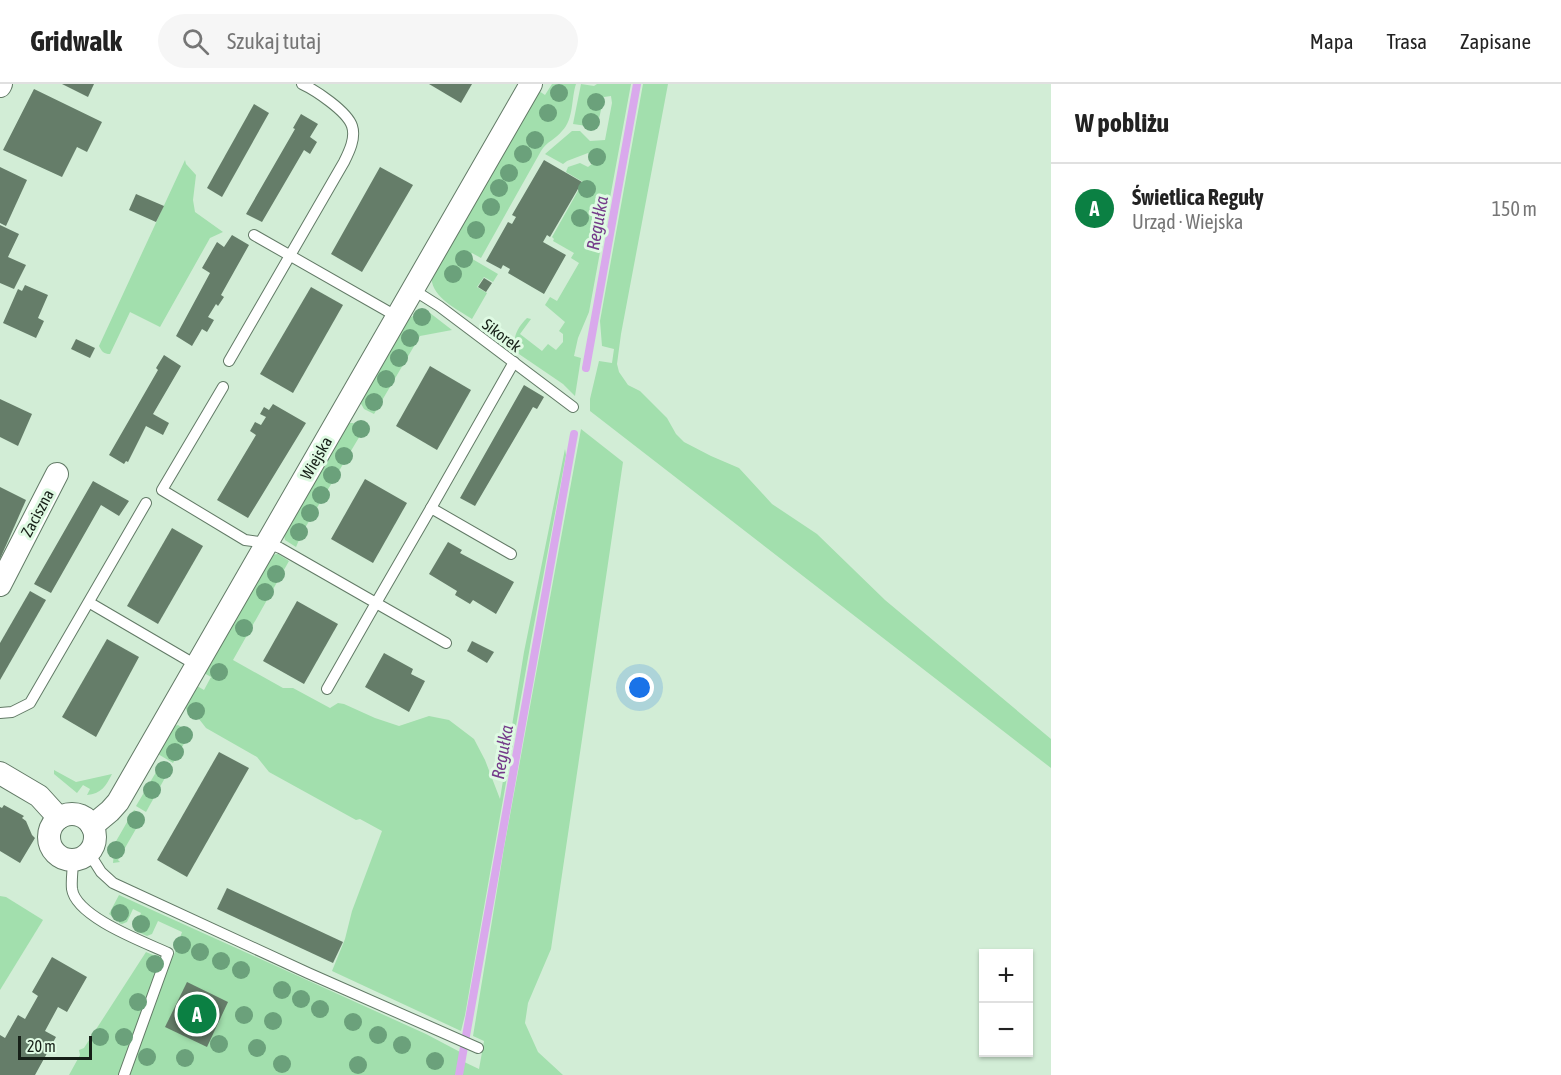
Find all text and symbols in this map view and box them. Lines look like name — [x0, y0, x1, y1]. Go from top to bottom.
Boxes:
search box — [158, 14, 578, 68]
text: Gridwalk — [30, 25, 122, 57]
icon: search — [179, 25, 212, 58]
text: Szukaj tutaj — [227, 28, 321, 54]
text: Mapa — [1310, 29, 1353, 53]
text: Trasa — [1386, 29, 1427, 53]
text: Zapisane — [1460, 29, 1531, 53]
text: W pobliżu — [1075, 108, 1169, 138]
text: Świetlica Reguły — [1132, 184, 1264, 210]
water label: Regułka — [582, 194, 612, 252]
text: A — [1090, 197, 1099, 220]
text: 150 m — [1492, 197, 1537, 220]
text: Urząd · Wiejska — [1132, 210, 1243, 233]
street label: Sikorek — [479, 315, 525, 355]
street label: Wiejska — [297, 433, 336, 483]
street label: Zaciszna — [17, 486, 57, 540]
your location — [625, 673, 654, 702]
water label: Regułka — [487, 723, 517, 781]
map controls — [979, 949, 1033, 1057]
button: + — [979, 949, 1033, 1003]
pin: A — [178, 992, 216, 1036]
button: − — [979, 1003, 1033, 1057]
scale bar — [18, 1033, 92, 1060]
text: 20 m — [27, 1037, 56, 1055]

